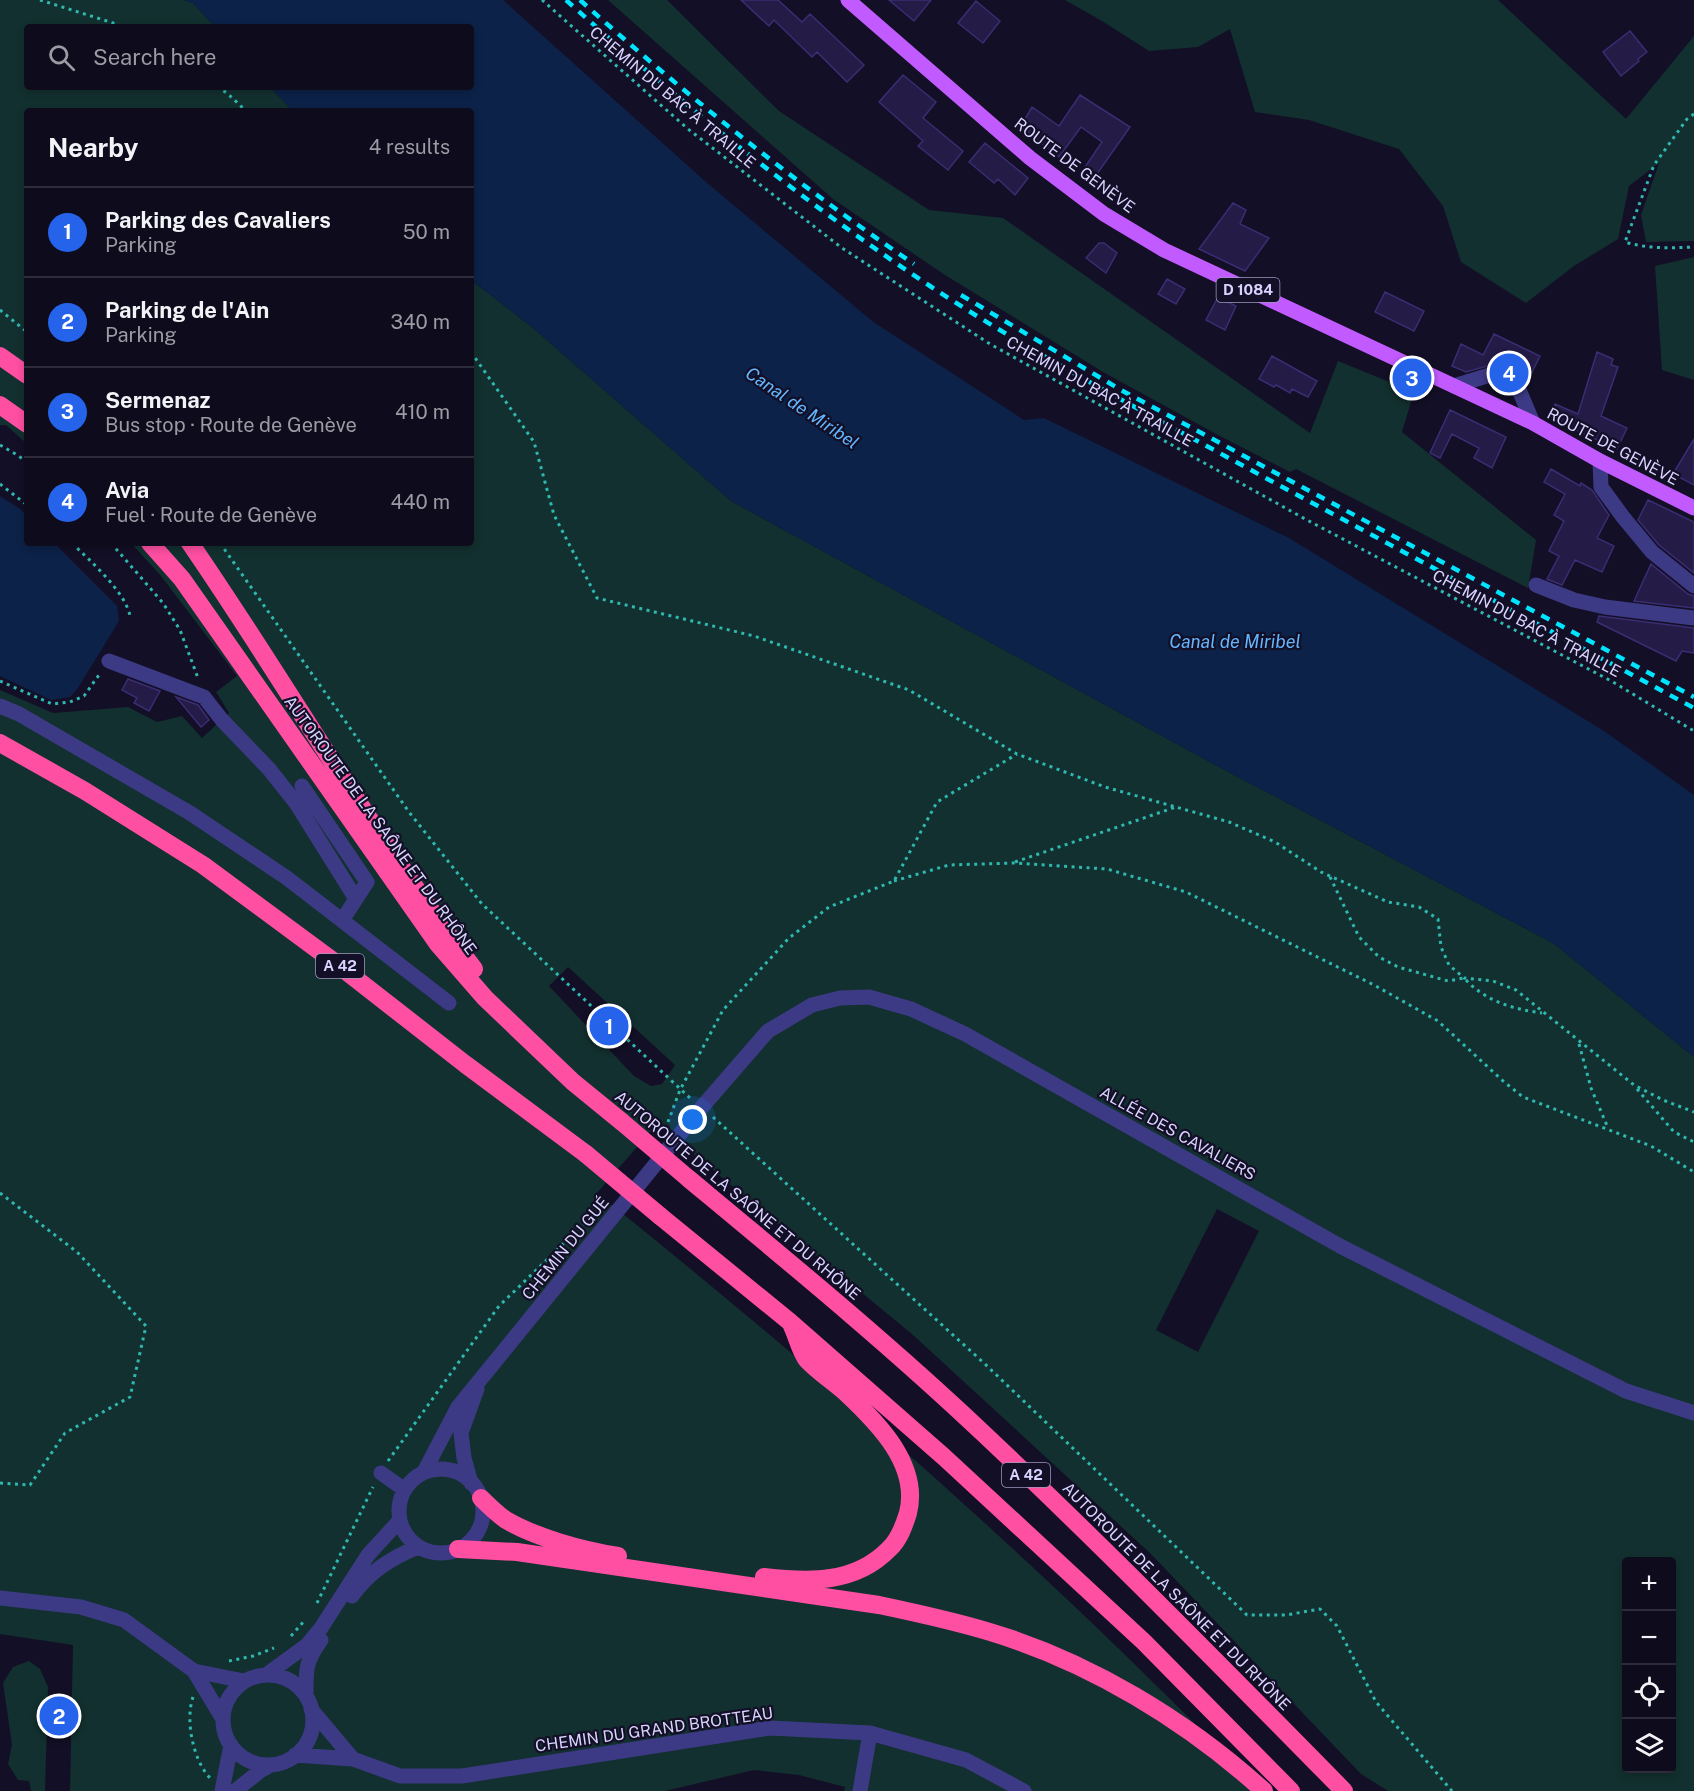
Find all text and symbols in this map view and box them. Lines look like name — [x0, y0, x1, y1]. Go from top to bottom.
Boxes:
street label: CHEMIN DU BAC À TRAILLE — [586, 22, 760, 172]
search box — [24, 24, 474, 90]
icon: search — [45, 41, 78, 74]
text: Search here — [93, 44, 217, 70]
street label: ROUTE DE GENÈVE — [1011, 113, 1139, 217]
text: Nearby — [48, 132, 138, 163]
text: 4 results — [369, 135, 450, 159]
text: Parking des Cavaliers — [105, 207, 331, 233]
text: 1 — [63, 220, 72, 244]
text: 50 m — [403, 220, 450, 244]
text: Parking — [105, 233, 177, 257]
road number: D 1084 — [1216, 278, 1280, 302]
text: Parking de l'Ain — [105, 297, 269, 323]
text: 2 — [61, 310, 74, 334]
text: 340 m — [390, 310, 450, 334]
text: Parking — [105, 323, 177, 347]
street label: CHEMIN DU BAC À TRAILLE — [1003, 331, 1197, 451]
pin: 4 — [1490, 350, 1528, 395]
pin: 3 — [1392, 356, 1432, 400]
water label: Canal de Miribel — [742, 362, 863, 453]
text: Sermenaz — [105, 387, 211, 413]
text: 3 — [61, 400, 74, 424]
text: 410 m — [395, 400, 450, 424]
street label: ROUTE DE GENÈVE — [1544, 403, 1682, 489]
text: Bus stop · Route de Genève — [105, 413, 357, 437]
text: Avia — [105, 477, 149, 503]
text: 4 — [61, 490, 74, 514]
text: 440 m — [390, 490, 450, 514]
text: Fuel · Route de Genève — [105, 503, 317, 527]
street label: CHEMIN DU BAC À TRAILLE — [1429, 565, 1625, 681]
water label: Canal de Miribel — [1169, 631, 1301, 652]
street label: AUTOROUTE DE LA SAÔNE ET DU RHÔNE — [280, 692, 482, 958]
road number: A 42 — [316, 954, 364, 978]
pin: 1 — [590, 1004, 628, 1048]
street label: ALLÉE DES CAVALIERS — [1097, 1082, 1259, 1184]
street label: AUTOROUTE DE LA SAÔNE ET DU RHÔNE — [611, 1086, 865, 1304]
your location — [678, 1105, 707, 1134]
street label: CHEMIN DU GUÉ — [517, 1192, 613, 1304]
road number: A 42 — [1002, 1463, 1050, 1487]
street label: AUTOROUTE DE LA SAÔNE ET DU RHÔNE — [1059, 1478, 1295, 1714]
map controls — [1622, 1557, 1676, 1773]
button: + — [1622, 1557, 1676, 1611]
button: − — [1622, 1611, 1676, 1665]
button: locate — [1622, 1665, 1676, 1719]
pin: 2 — [40, 1694, 78, 1738]
street label: CHEMIN DU GRAND BROTTEAU — [534, 1703, 774, 1756]
button: layers — [1622, 1719, 1676, 1773]

